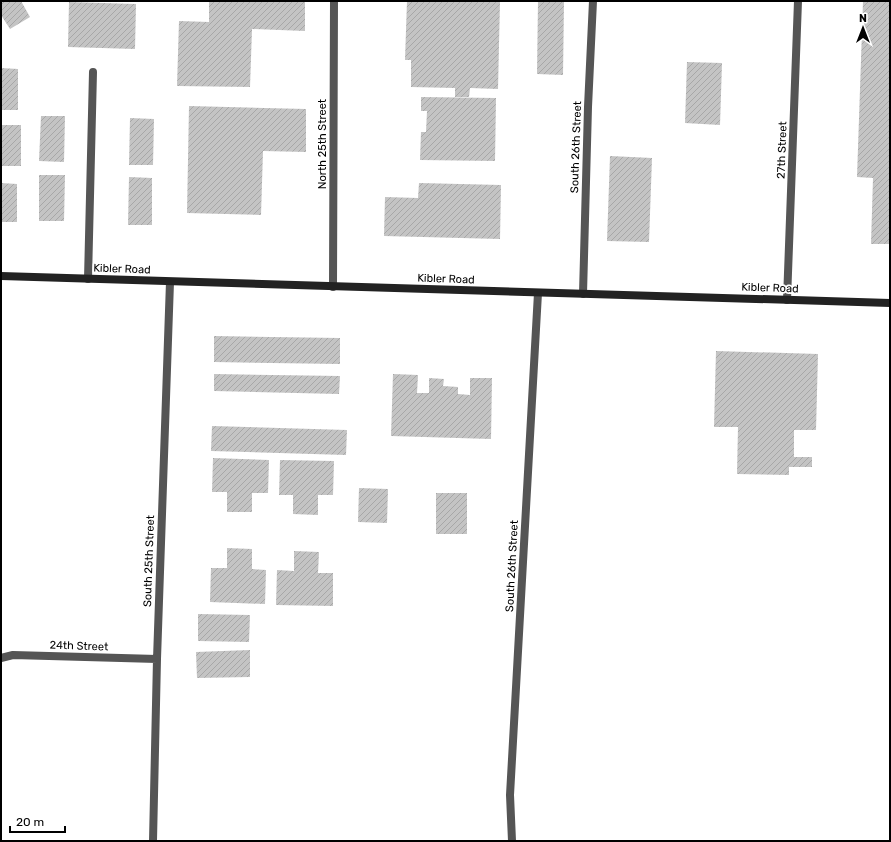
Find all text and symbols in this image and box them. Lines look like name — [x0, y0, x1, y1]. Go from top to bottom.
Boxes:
north arrow — [843, 8, 883, 48]
text: N — [859, 12, 867, 25]
street label: North 25th Street — [316, 98, 329, 189]
street label: South 26th Street — [568, 100, 584, 193]
street label: 27th Street — [774, 120, 790, 179]
street label: Kibler Road — [93, 262, 151, 276]
street label: Kibler Road — [417, 272, 475, 286]
street label: Kibler Road — [741, 281, 799, 295]
street label: South 25th Street — [141, 514, 157, 607]
street label: South 26th Street — [503, 519, 521, 612]
street label: 24th Street — [49, 638, 109, 654]
scale bar — [10, 808, 65, 834]
text: 20 m — [16, 815, 44, 829]

